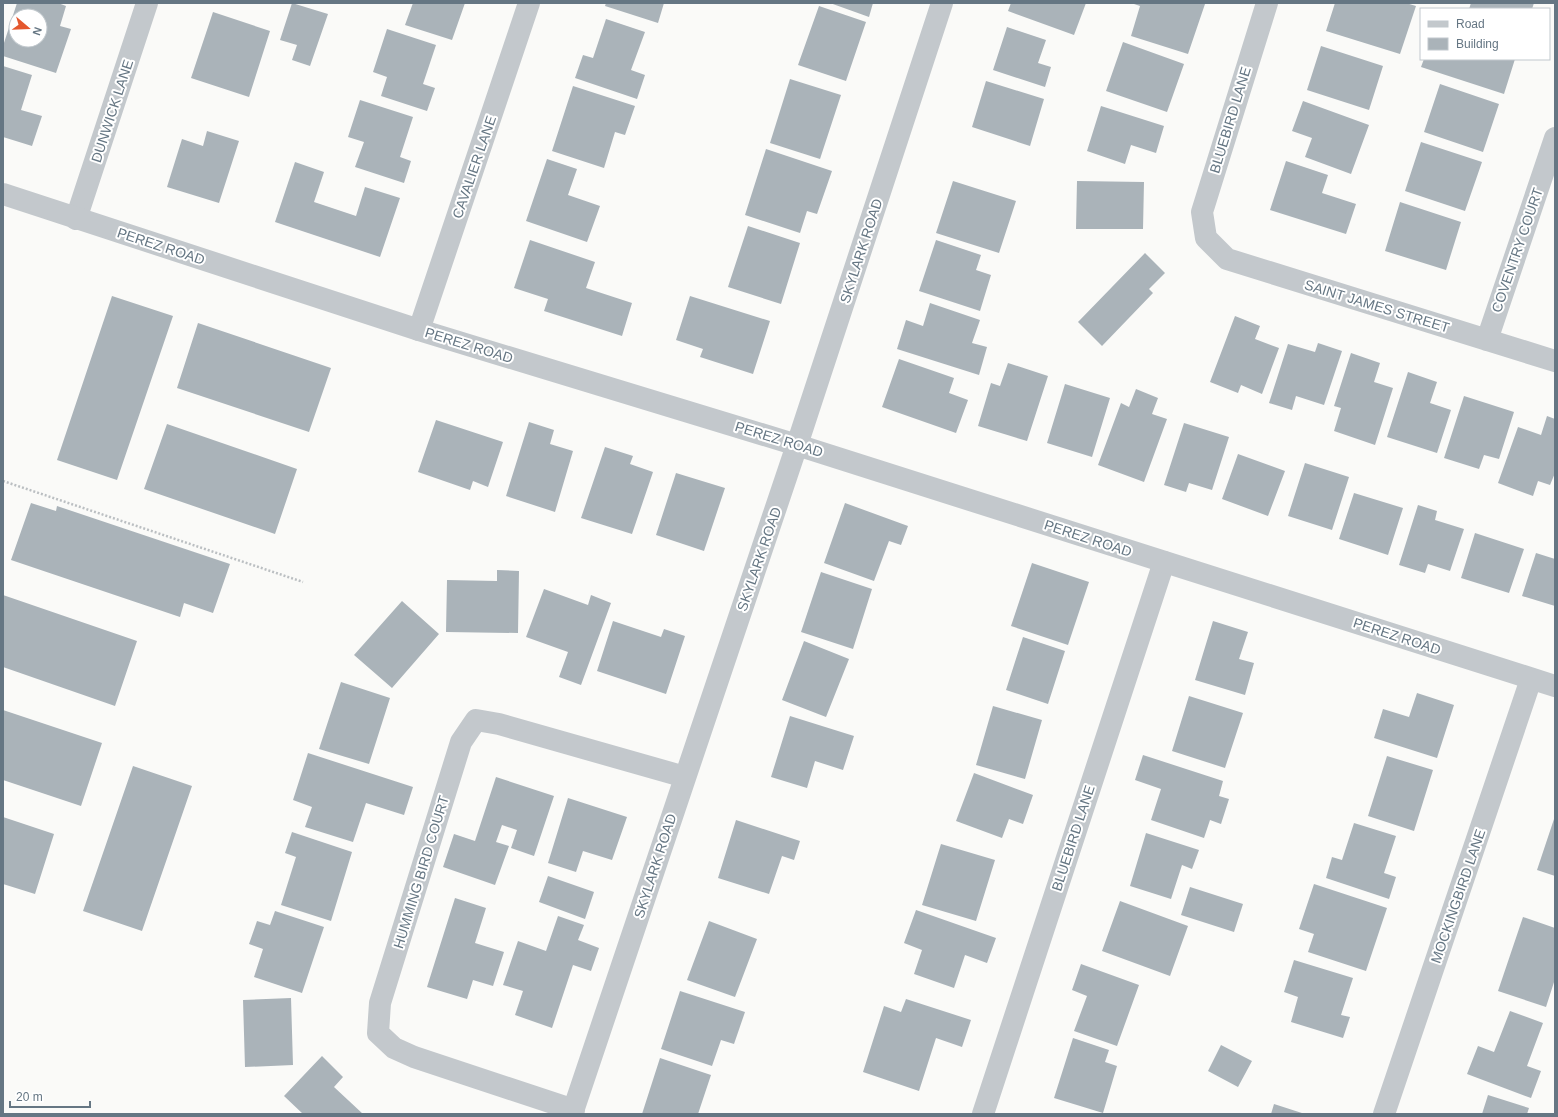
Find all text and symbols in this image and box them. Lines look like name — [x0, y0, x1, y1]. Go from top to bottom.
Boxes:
north arrow — [8, 8, 48, 48]
legend — [1420, 8, 1550, 60]
text: Road — [1456, 17, 1485, 31]
text: N — [30, 26, 44, 37]
text: Building — [1456, 37, 1499, 51]
street label: DUNWICK LANE — [88, 57, 136, 165]
street label: BLUEBIRD LANE — [1206, 65, 1254, 175]
street label: CAVALIER LANE — [449, 114, 499, 220]
street label: COVENTRY COURT — [1488, 185, 1546, 314]
street label: SKYLARK ROAD — [837, 197, 885, 305]
street label: PEREZ ROAD — [115, 224, 207, 268]
street label: SAINT JAMES STREET — [1303, 276, 1452, 336]
street label: PEREZ ROAD — [423, 324, 515, 366]
street label: PEREZ ROAD — [733, 418, 825, 460]
street label: SKYLARK ROAD — [734, 505, 784, 613]
street label: PEREZ ROAD — [1042, 516, 1134, 560]
street label: PEREZ ROAD — [1351, 614, 1443, 658]
street label: BLUEBIRD LANE — [1048, 783, 1098, 893]
street label: HUMMING BIRD COURT — [390, 793, 452, 950]
street label: SKYLARK ROAD — [631, 812, 679, 920]
street label: MOCKINGBIRD LANE — [1428, 827, 1488, 965]
scale bar — [10, 1083, 90, 1109]
text: 20 m — [16, 1090, 43, 1104]

